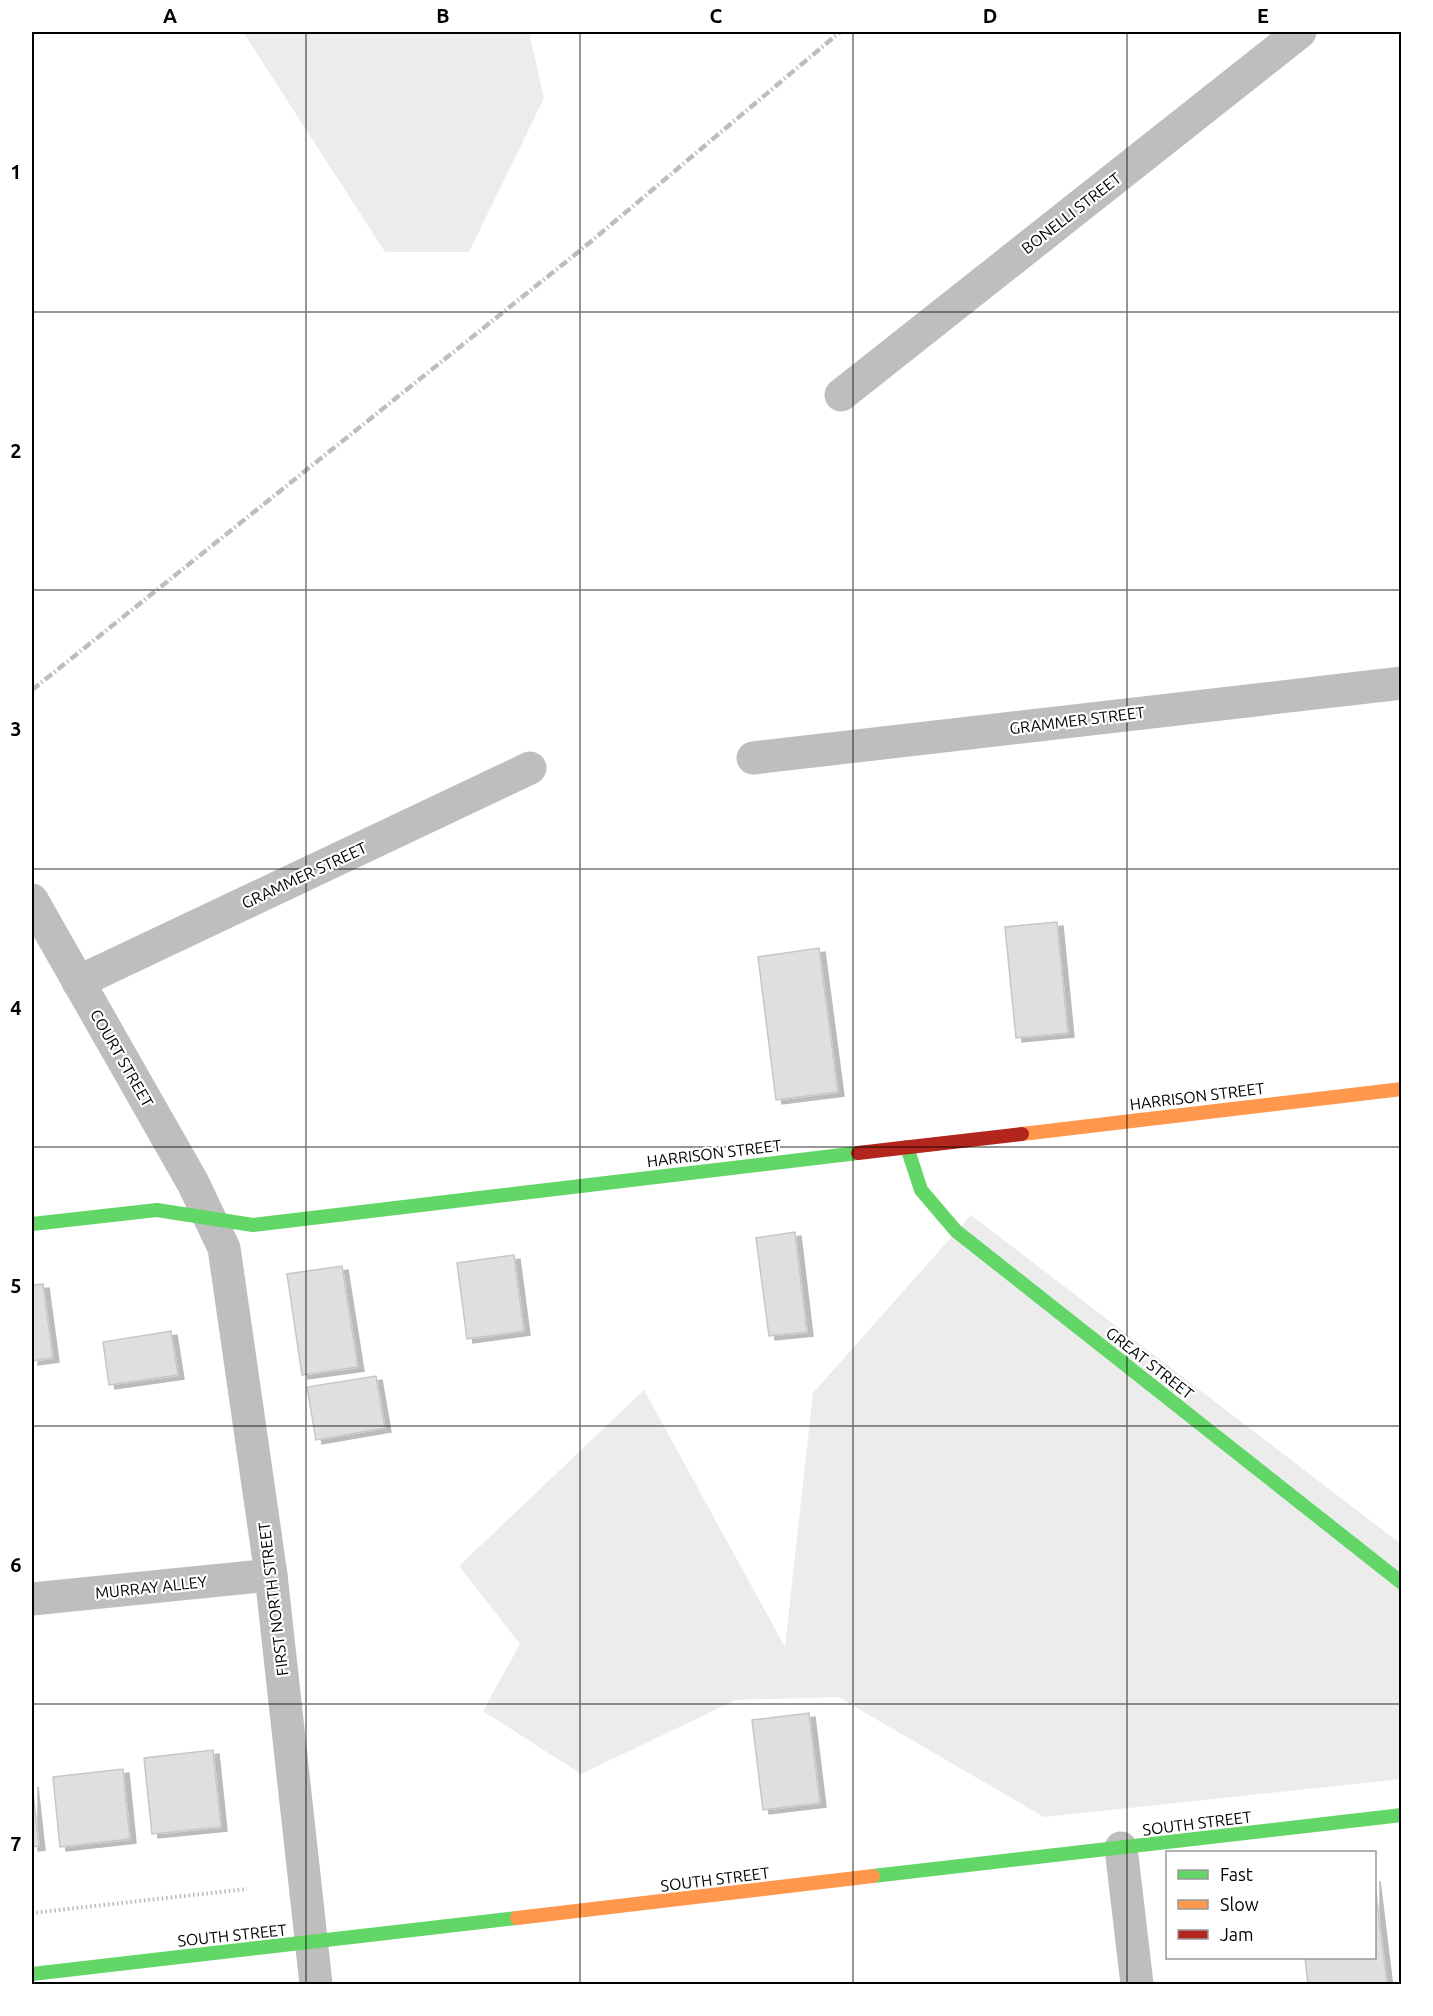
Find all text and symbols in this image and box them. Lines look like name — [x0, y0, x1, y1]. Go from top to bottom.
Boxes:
text: A — [163, 4, 177, 27]
text: B — [436, 4, 450, 27]
text: C — [710, 4, 723, 27]
text: D — [983, 4, 997, 27]
text: E — [1257, 4, 1269, 27]
text: 1 — [10, 160, 22, 183]
street label: BONELLI STREET — [1018, 169, 1124, 257]
text: 2 — [10, 439, 22, 462]
street label: GRAMMER STREET — [1008, 703, 1146, 737]
text: 3 — [10, 717, 22, 740]
street label: GRAMMER STREET — [239, 838, 370, 912]
text: 4 — [10, 996, 22, 1019]
street label: COURT STREET — [87, 1006, 157, 1110]
street label: HARRISON STREET — [1129, 1079, 1265, 1113]
street label: HARRISON STREET — [646, 1136, 782, 1170]
text: 5 — [10, 1274, 22, 1297]
street label: GREAT STREET — [1103, 1323, 1197, 1403]
street label: FIRST NORTH STREET — [255, 1521, 291, 1677]
text: 6 — [10, 1553, 22, 1576]
street label: MURRAY ALLEY — [94, 1572, 209, 1602]
street label: SOUTH STREET — [1142, 1807, 1253, 1839]
text: 7 — [10, 1832, 22, 1855]
legend — [1166, 1851, 1376, 1959]
street label: SOUTH STREET — [660, 1863, 771, 1895]
text: Fast — [1220, 1864, 1253, 1884]
text: Slow — [1220, 1894, 1259, 1914]
street label: SOUTH STREET — [177, 1920, 287, 1950]
text: Jam — [1220, 1924, 1254, 1944]

